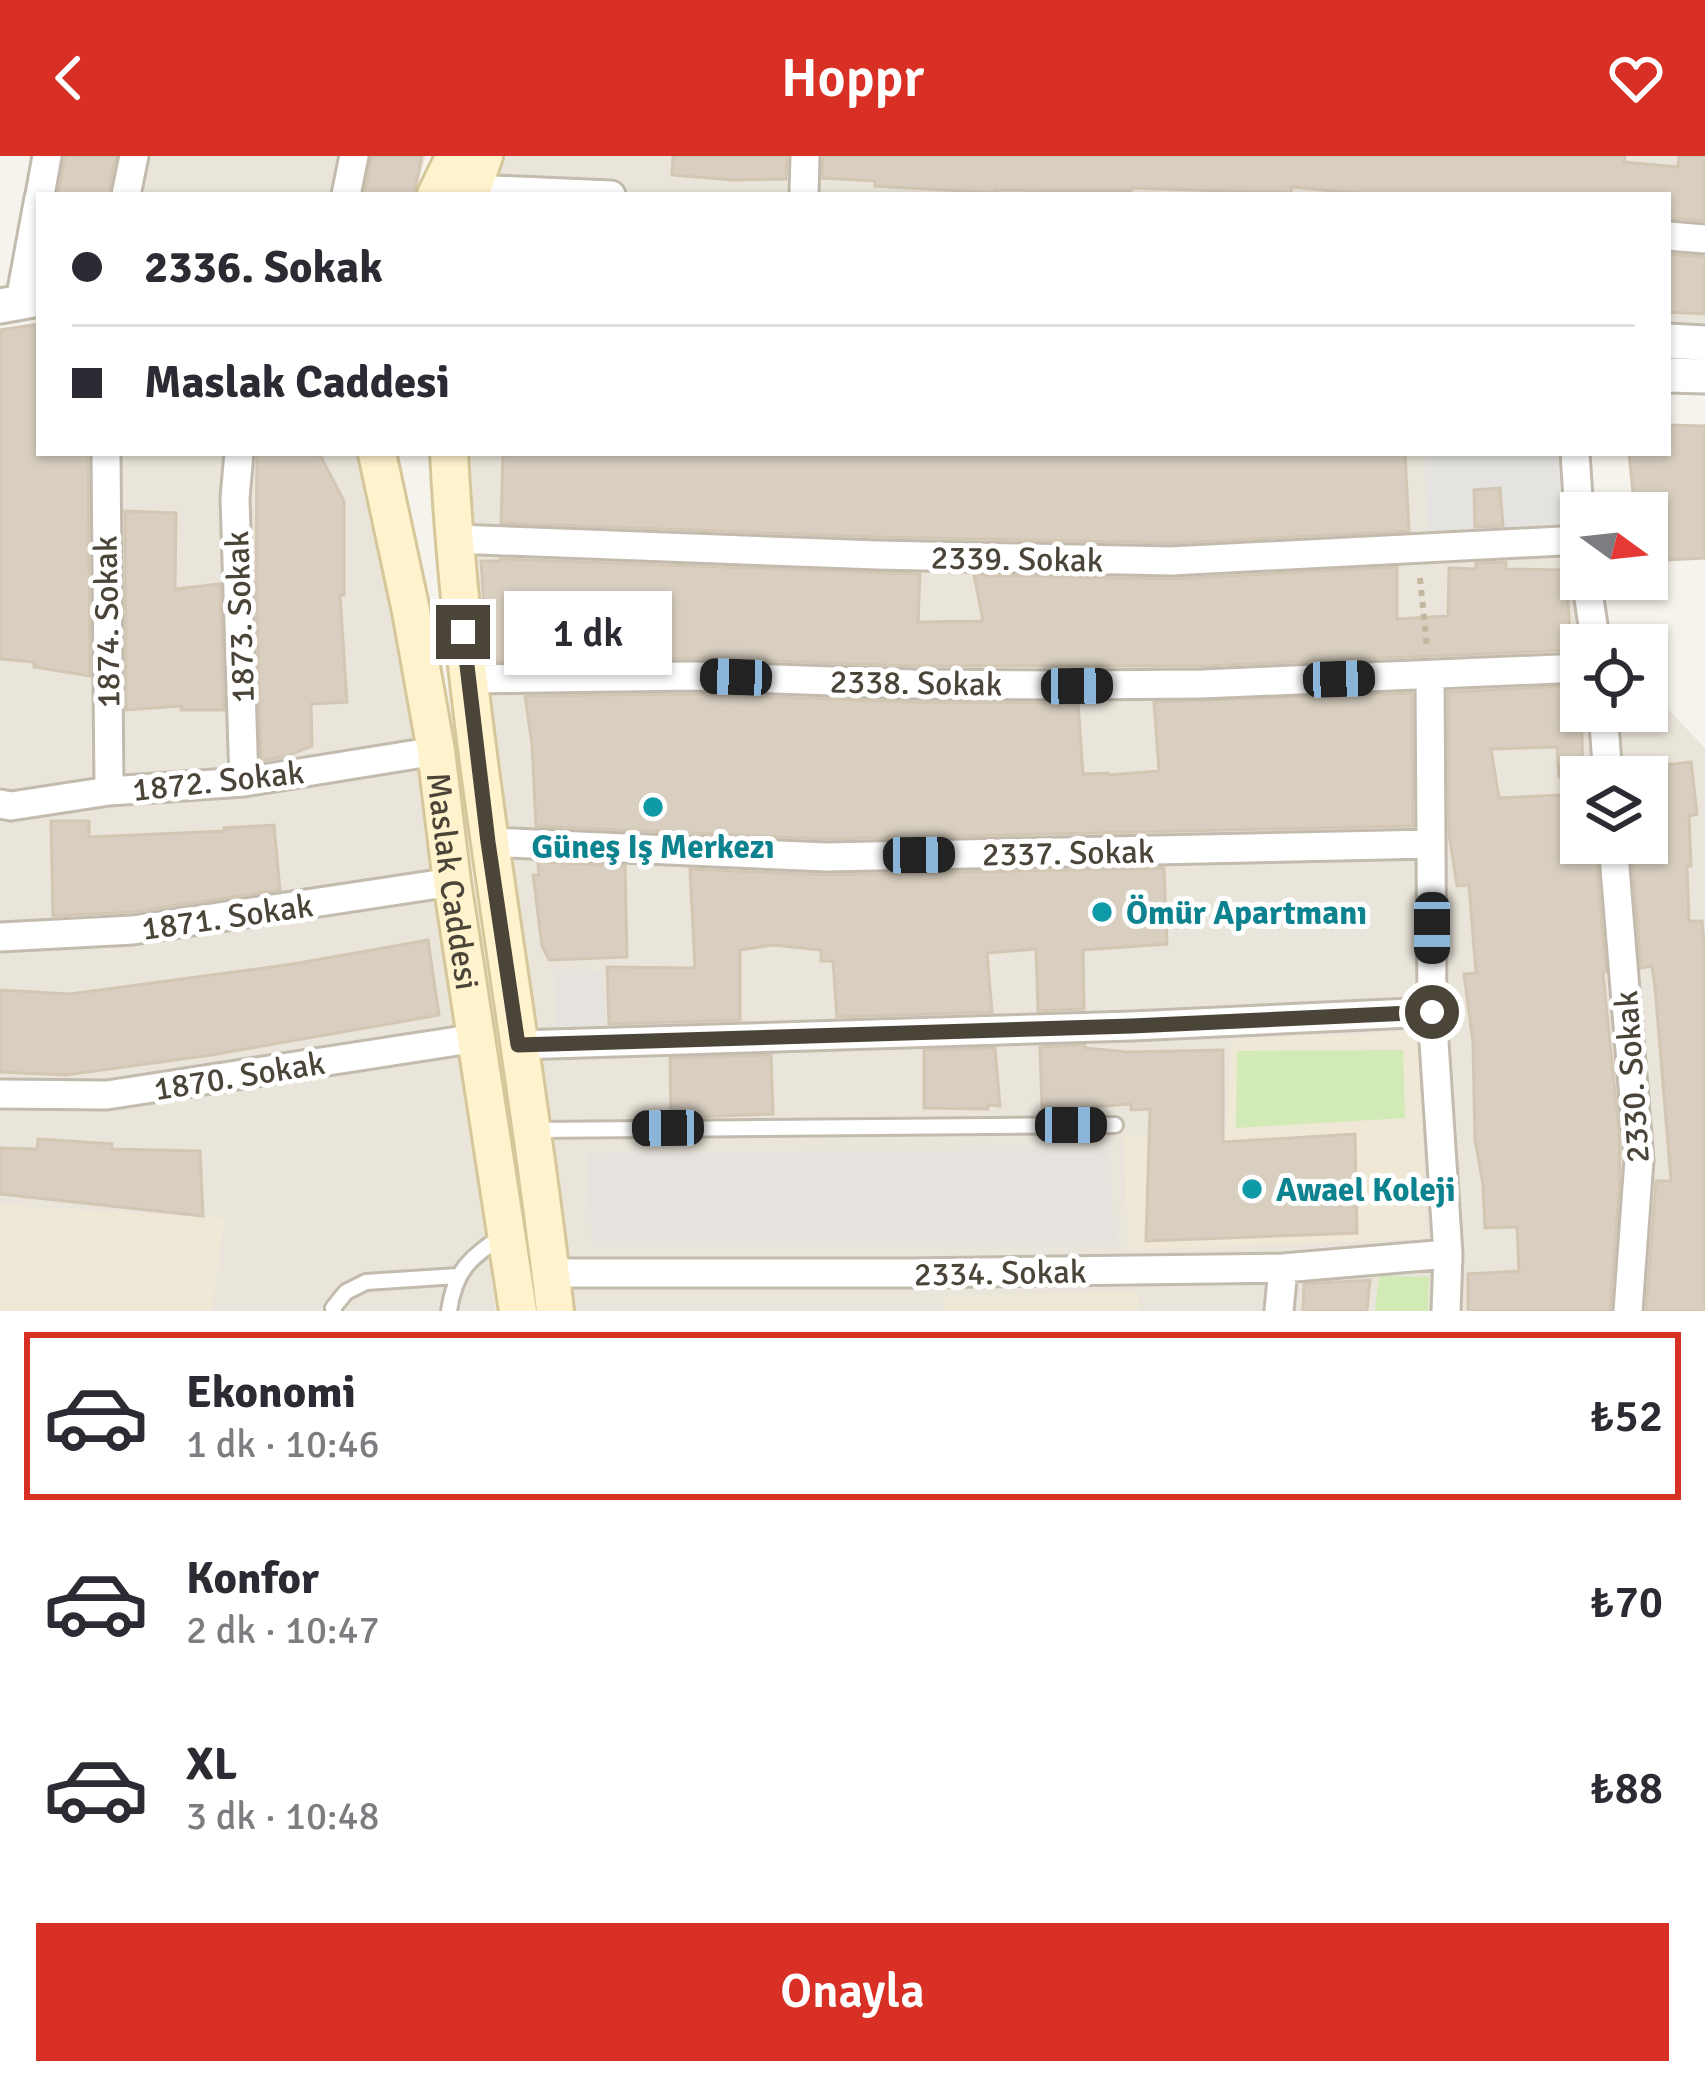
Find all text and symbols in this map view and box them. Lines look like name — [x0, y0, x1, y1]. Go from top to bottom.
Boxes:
icon: back — [36, 45, 102, 111]
text: Hoppr — [781, 45, 924, 112]
icon: heart — [1603, 45, 1669, 111]
text: 2336. Sokak — [144, 240, 383, 295]
text: Maslak Caddesi — [144, 355, 450, 410]
north arrow — [1560, 492, 1668, 600]
map controls — [1560, 492, 1668, 864]
street label: 1873. Sokak — [217, 530, 264, 704]
street label: 1874. Sokak — [85, 535, 130, 709]
street label: 2339. Sokak — [930, 537, 1104, 582]
callout: 1 dk — [505, 590, 673, 674]
route end — [436, 605, 490, 659]
text: 1 dk — [553, 609, 623, 657]
button: locate — [1560, 624, 1668, 732]
car — [699, 658, 773, 696]
car — [1302, 660, 1376, 698]
street label: 2338. Sokak — [829, 661, 1003, 706]
car — [1041, 667, 1113, 705]
street label: 1872. Sokak — [130, 752, 306, 811]
button: layers — [1560, 756, 1668, 864]
street label: Maslak Caddesi — [417, 770, 487, 993]
marker: Güneş Iş Merkezı — [640, 794, 666, 820]
place label: Güneş Iş Merkezı — [531, 827, 775, 868]
street label: 2337. Sokak — [981, 831, 1155, 876]
car — [883, 836, 955, 874]
street label: 1871. Sokak — [139, 885, 315, 950]
car — [1414, 892, 1450, 964]
place label: Ömür Apartmanı — [1126, 893, 1367, 934]
marker: Ömür Apartmanı — [1089, 899, 1115, 925]
route start — [1405, 985, 1459, 1039]
street label: 2330. Sokak — [1606, 989, 1659, 1164]
street label: 1870. Sokak — [151, 1043, 328, 1110]
car — [1035, 1107, 1107, 1143]
car — [632, 1109, 704, 1147]
place label: Awael Koleji — [1276, 1170, 1456, 1211]
marker: Awael Koleji — [1239, 1176, 1265, 1202]
street label: 2334. Sokak — [913, 1251, 1087, 1296]
icon: car — [42, 1362, 150, 1470]
text: Ekonomi — [186, 1365, 356, 1420]
text: ₺52 — [1590, 1389, 1663, 1444]
text: 1 dk · 10:46 — [186, 1420, 380, 1468]
icon: car — [42, 1548, 150, 1656]
text: Konfor — [186, 1551, 319, 1606]
text: ₺70 — [1590, 1575, 1663, 1630]
text: 2 dk · 10:47 — [186, 1606, 380, 1654]
icon: car — [42, 1734, 150, 1842]
text: XL — [186, 1737, 237, 1792]
text: ₺88 — [1590, 1761, 1663, 1816]
text: 3 dk · 10:48 — [186, 1792, 380, 1840]
button: Onayla — [36, 1923, 1669, 2061]

